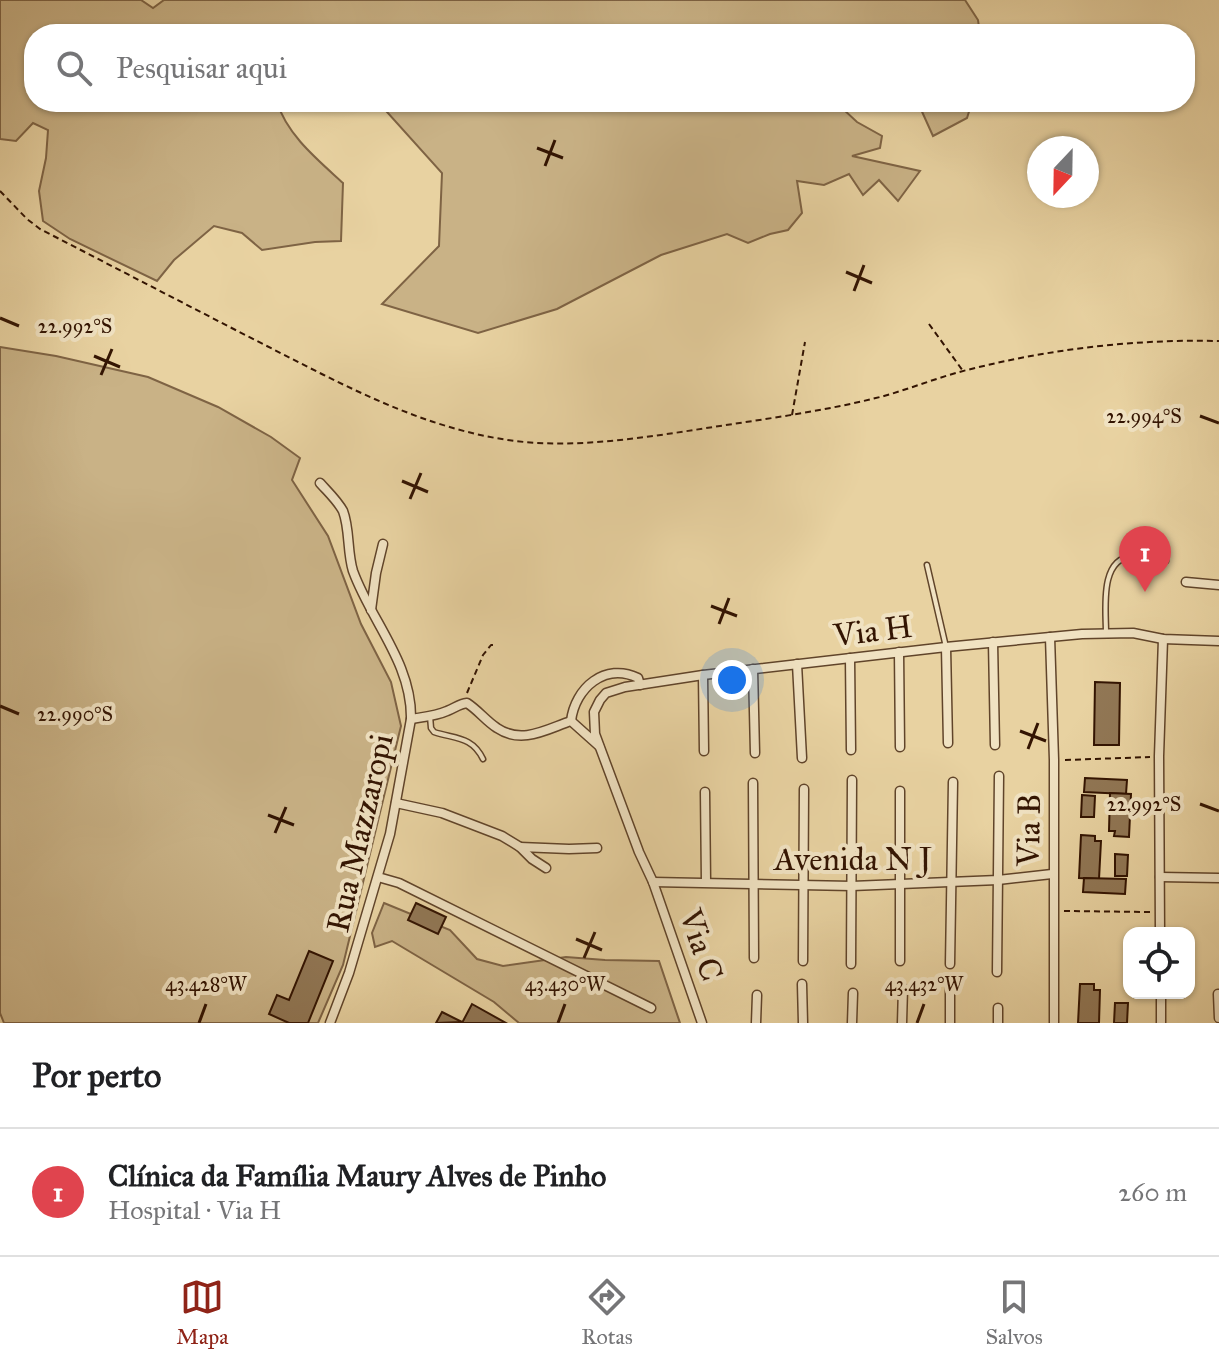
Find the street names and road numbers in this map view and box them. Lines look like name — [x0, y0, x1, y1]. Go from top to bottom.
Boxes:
street label: Via H — [830, 607, 915, 655]
street label: Rua Mazzaropi — [318, 730, 402, 936]
street label: Via B — [1009, 793, 1049, 868]
street label: Avenida N J — [772, 840, 932, 879]
street label: Via C — [670, 903, 731, 986]

